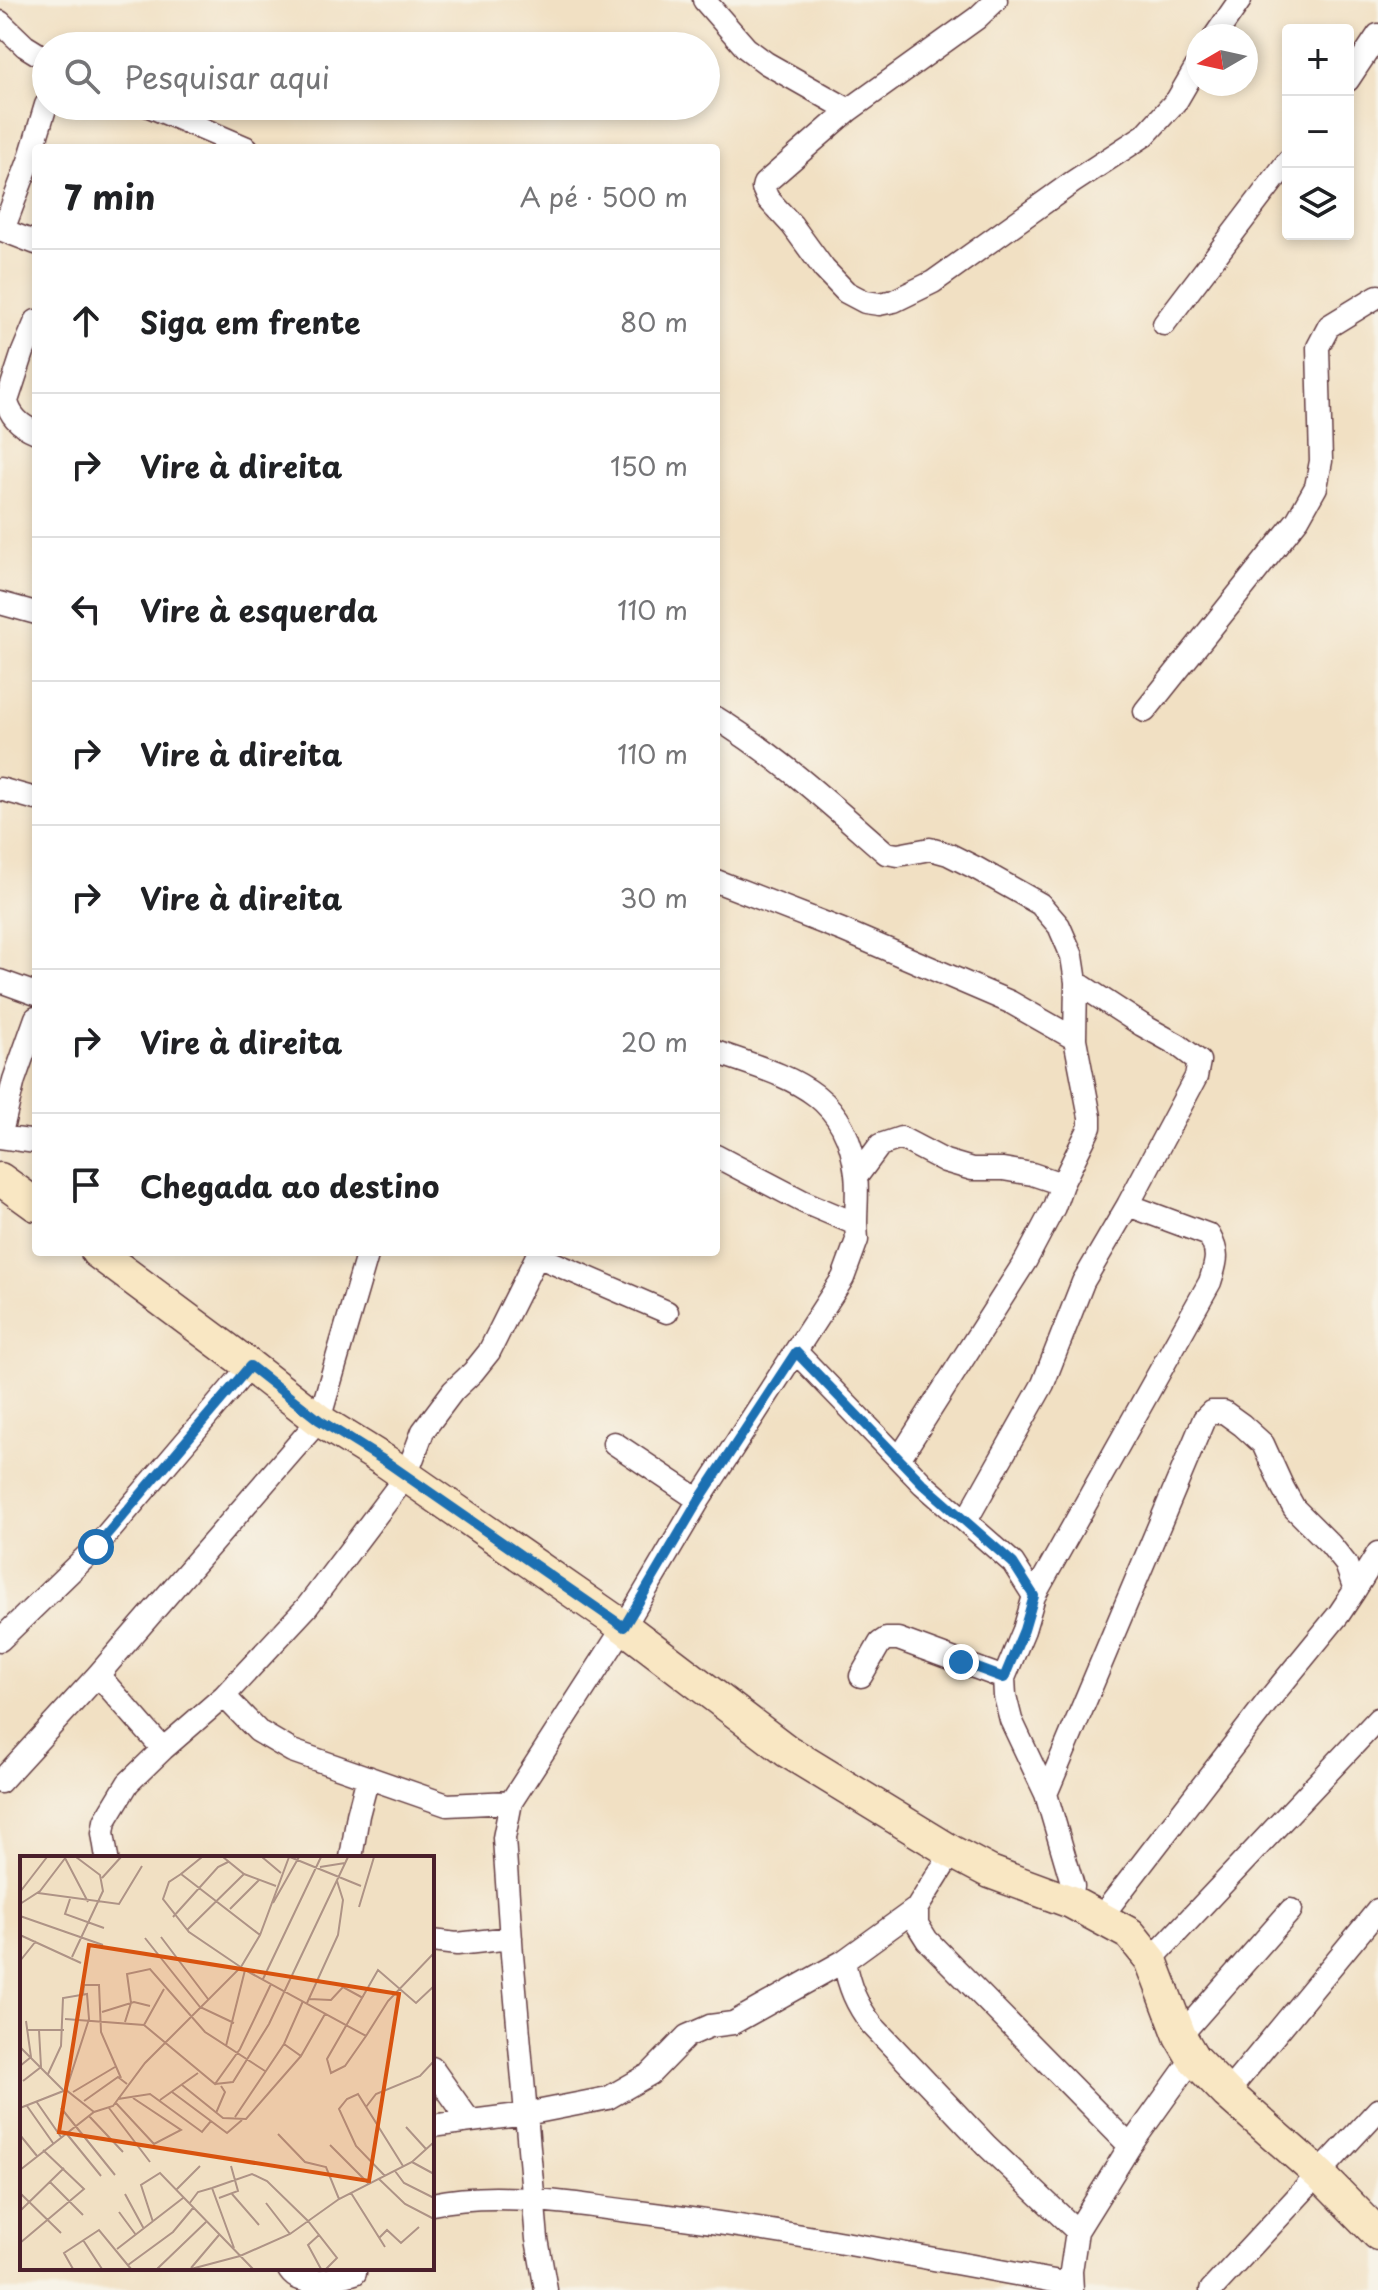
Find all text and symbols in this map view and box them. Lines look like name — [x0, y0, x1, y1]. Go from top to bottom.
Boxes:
north arrow — [1186, 24, 1258, 96]
map controls — [1282, 24, 1354, 240]
button: + — [1282, 24, 1354, 96]
search box — [32, 32, 720, 120]
icon: search — [60, 54, 104, 98]
text: Pesquisar aqui — [124, 54, 330, 99]
button: − — [1282, 96, 1354, 168]
button: layers — [1282, 168, 1354, 240]
text: 7 min — [64, 170, 155, 222]
text: A pé · 500 m — [520, 177, 688, 216]
icon: ahead — [64, 299, 108, 343]
text: Siga em frente — [140, 299, 361, 344]
text: 80 m — [620, 302, 688, 341]
icon: right — [64, 443, 108, 487]
text: Vire à direita — [140, 443, 342, 488]
text: 150 m — [610, 446, 688, 485]
icon: left — [64, 587, 108, 631]
text: Vire à esquerda — [140, 587, 378, 632]
text: 110 m — [617, 590, 688, 629]
icon: right — [64, 731, 108, 775]
text: Vire à direita — [140, 731, 342, 776]
text: 110 m — [617, 734, 688, 773]
icon: right — [64, 875, 108, 919]
text: Vire à direita — [140, 875, 342, 920]
text: 30 m — [620, 878, 688, 917]
icon: right — [64, 1019, 108, 1063]
text: Vire à direita — [140, 1019, 342, 1064]
text: 20 m — [621, 1022, 688, 1061]
icon: arrive — [64, 1163, 108, 1207]
text: Chegada ao destino — [140, 1163, 439, 1208]
route start — [78, 1529, 114, 1565]
route end — [943, 1644, 979, 1680]
inset map — [20, 1856, 434, 2270]

